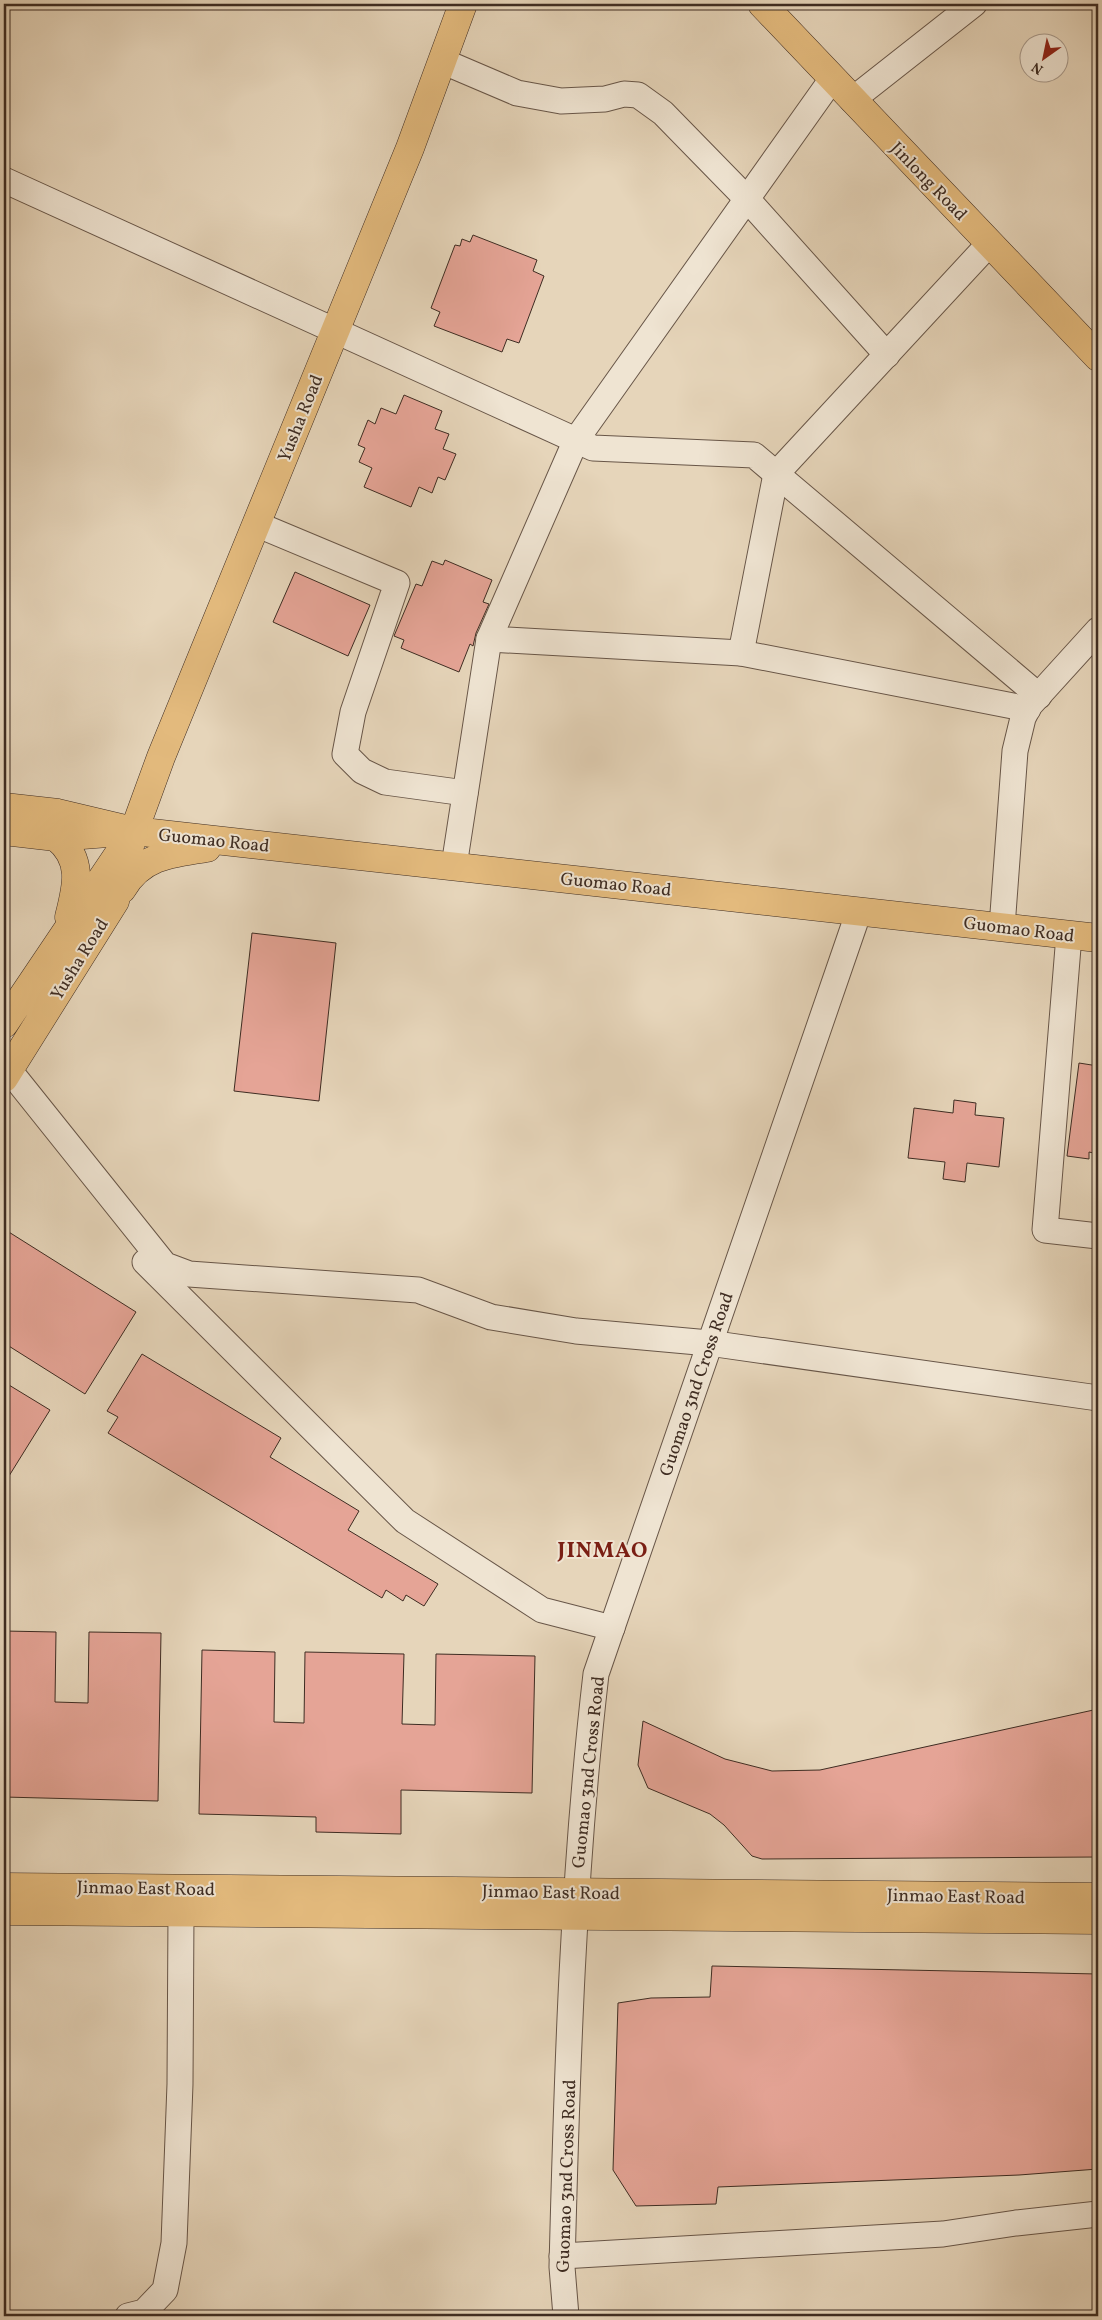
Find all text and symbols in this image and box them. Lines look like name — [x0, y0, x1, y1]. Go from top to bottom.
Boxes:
north arrow — [1020, 32, 1070, 82]
text: N — [1028, 57, 1047, 78]
street label: Jinlong Road — [884, 137, 972, 227]
street label: Yusha Road — [273, 371, 330, 466]
street label: Guomao Road — [157, 823, 271, 860]
street label: Guomao Road — [559, 867, 673, 904]
street label: Guomao Road — [962, 911, 1076, 950]
street label: Yusha Road — [45, 914, 115, 1006]
street label: Guomao 3nd Cross Road — [654, 1289, 741, 1480]
district label: JINMAO — [557, 1536, 649, 1567]
street label: Guomao 3nd Cross Road — [567, 1675, 612, 1870]
street label: Jinmao East Road — [77, 1876, 215, 1903]
street label: Jinmao East Road — [482, 1880, 620, 1907]
street label: Jinmao East Road — [887, 1884, 1025, 1911]
street label: Guomao 3nd Cross Road — [552, 2079, 583, 2273]

